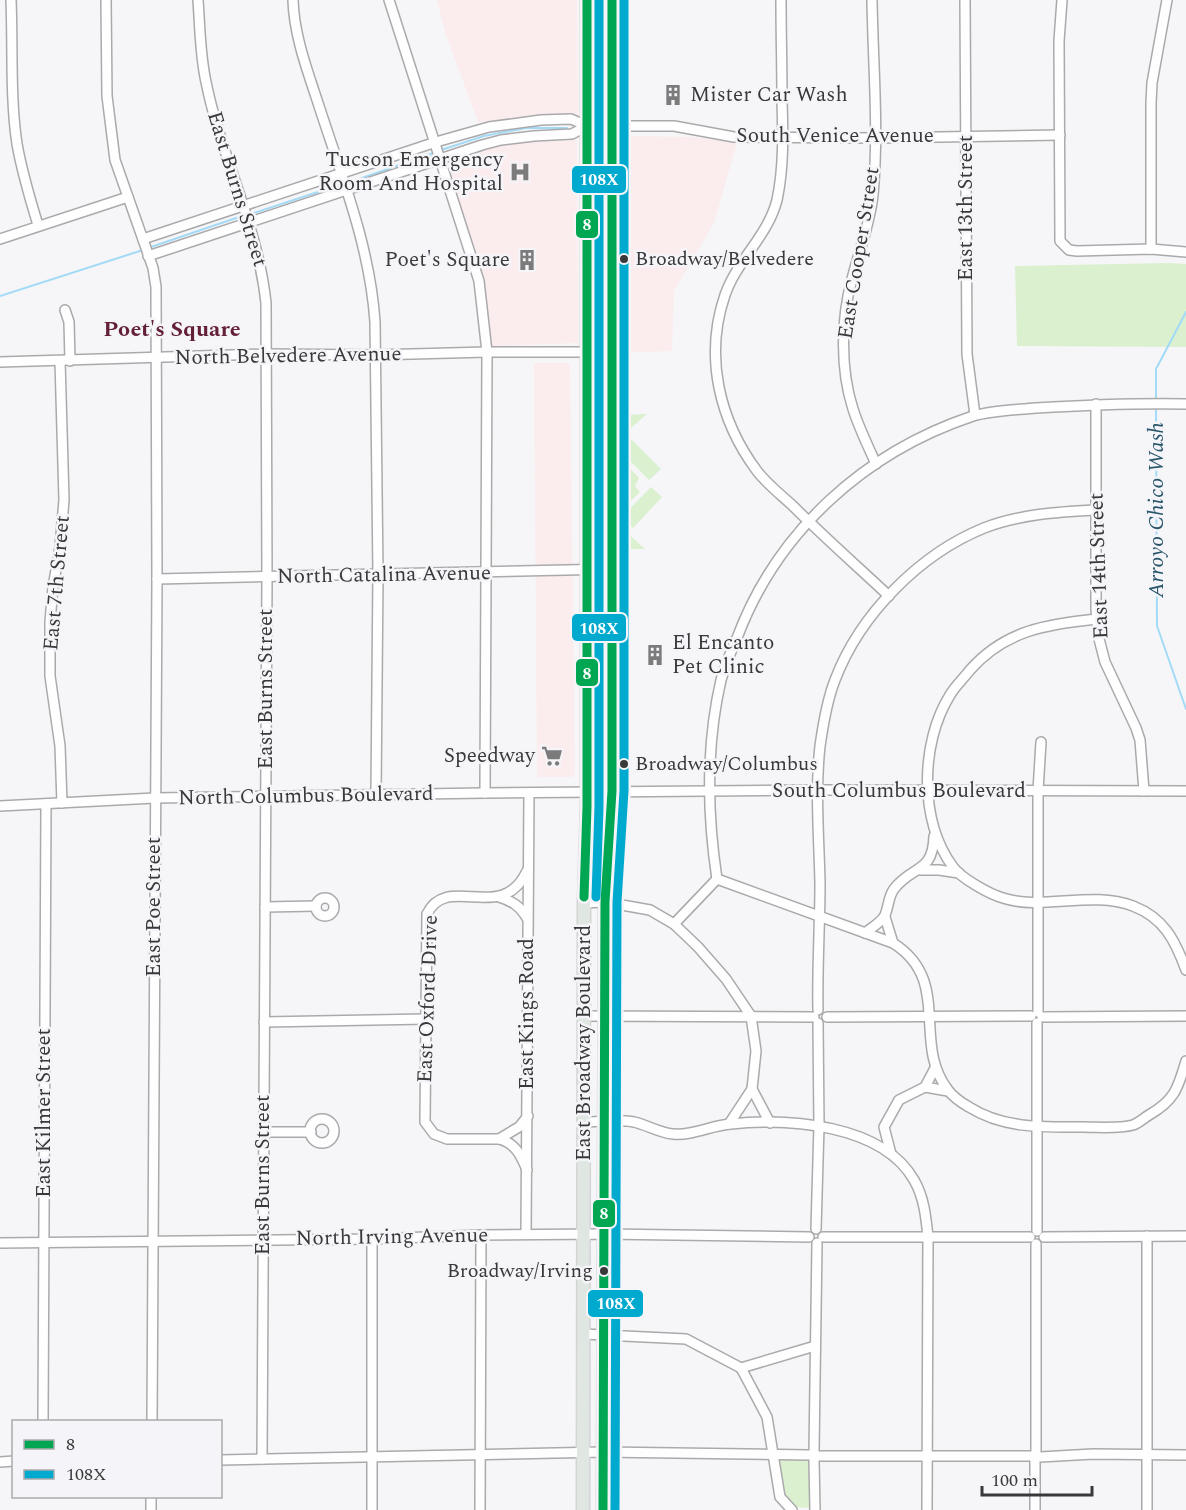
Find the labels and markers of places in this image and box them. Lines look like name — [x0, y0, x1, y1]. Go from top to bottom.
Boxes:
place label: Mister Car Wash — [690, 79, 848, 111]
building icon: Mister Car Wash — [661, 83, 685, 107]
place label: Tucson Emergency Room And Hospital — [318, 144, 504, 200]
hospital icon: Tucson Emergency Room And Hospital — [508, 160, 532, 184]
place label: Poet's Square — [385, 244, 510, 276]
place label: Broadway/Belvedere — [635, 244, 814, 274]
building icon: Poet's Square — [515, 248, 539, 272]
marker: Broadway/Belvedere — [618, 253, 630, 265]
place label: El Encanto Pet Clinic — [672, 627, 774, 683]
building icon: El Encanto Pet Clinic — [643, 643, 667, 667]
place label: Speedway — [444, 740, 536, 772]
supermarket icon: Speedway — [540, 744, 564, 768]
place label: Broadway/Columbus — [635, 749, 818, 779]
marker: Broadway/Columbus — [618, 758, 630, 770]
place label: Broadway/Irving — [447, 1256, 593, 1286]
marker: Broadway/Irving — [598, 1265, 610, 1277]

